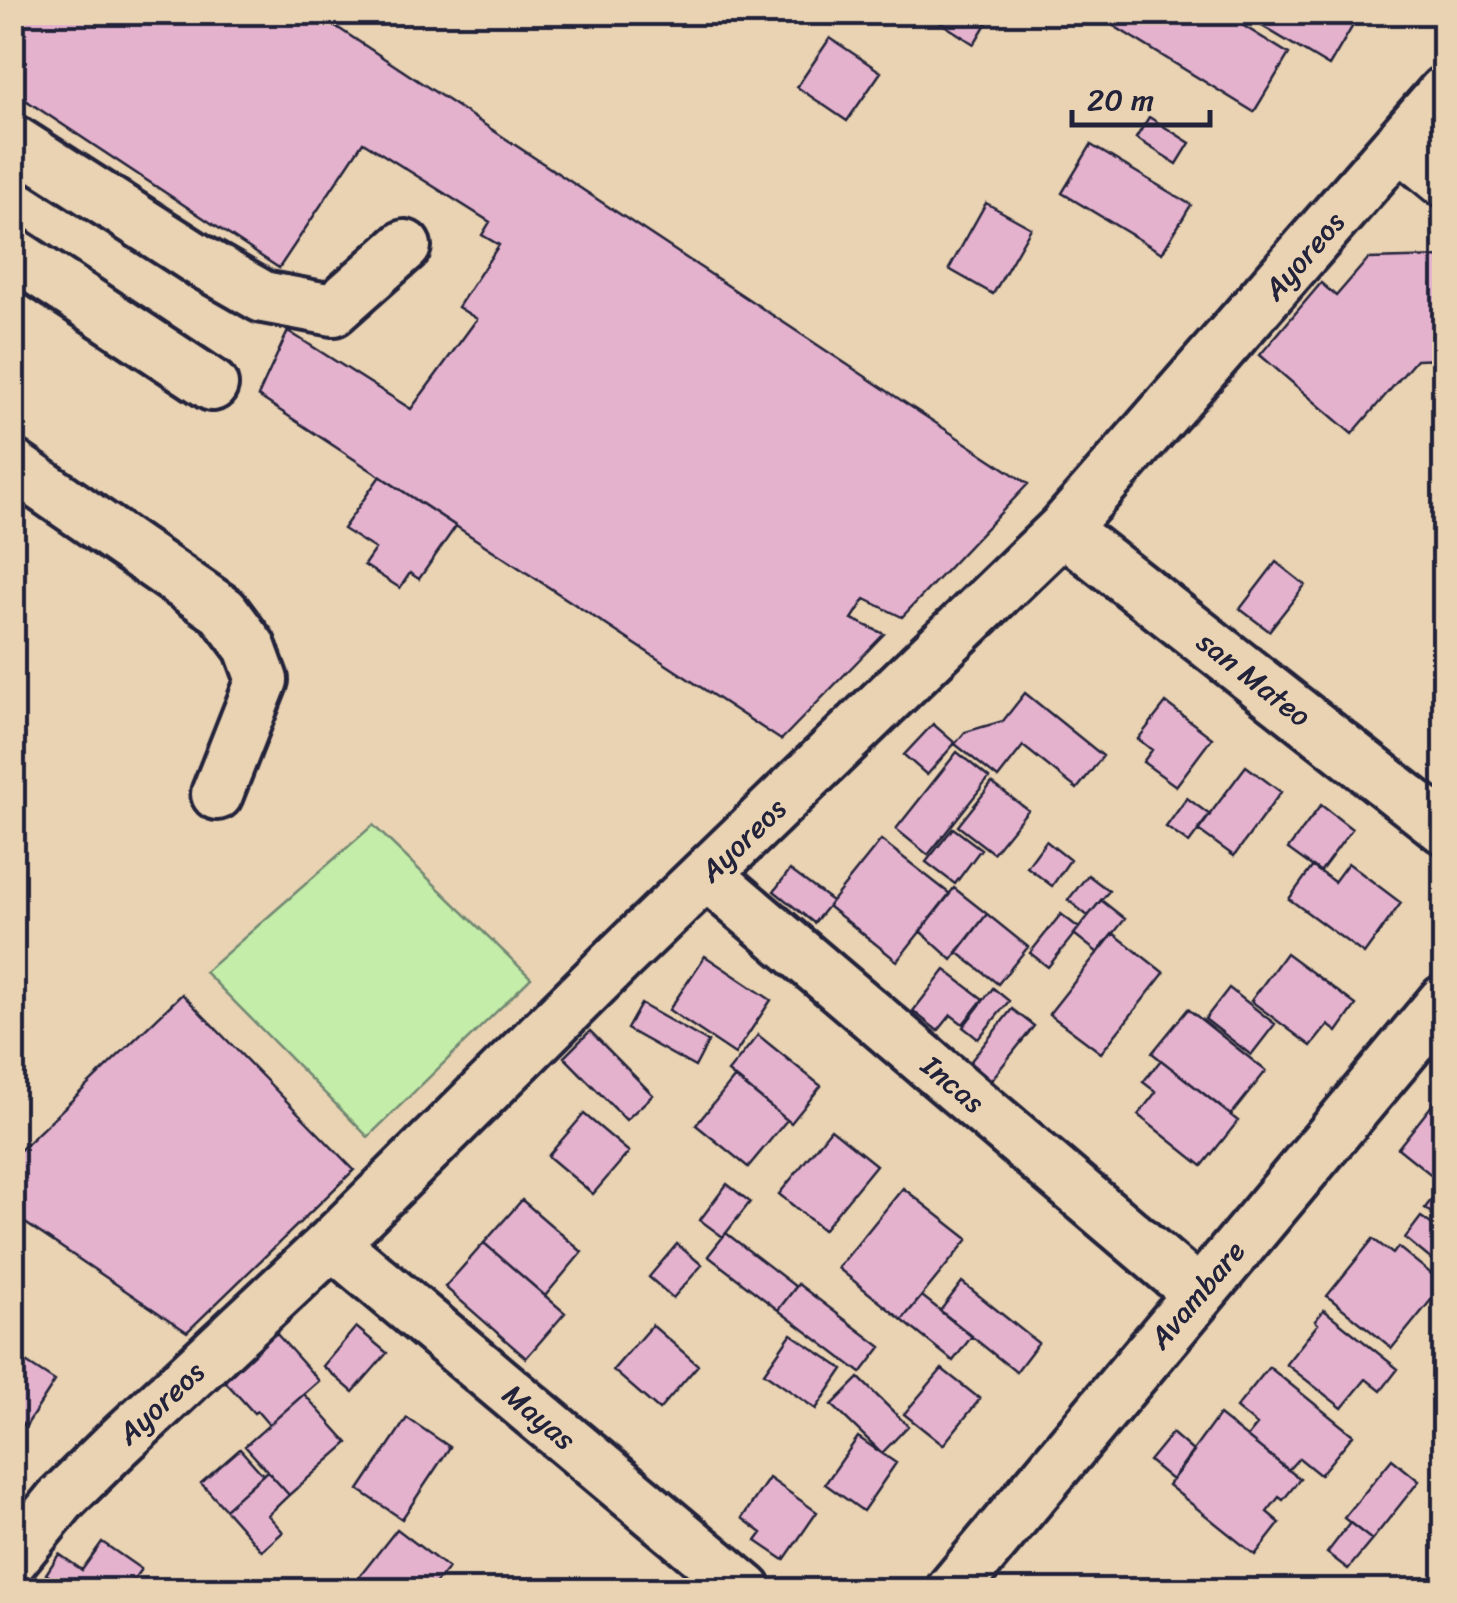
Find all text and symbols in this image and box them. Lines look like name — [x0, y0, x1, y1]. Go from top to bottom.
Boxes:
scale bar — [1072, 65, 1210, 127]
text: 20 m — [1087, 73, 1154, 127]
street label: Ayoreos — [1248, 198, 1359, 314]
street label: san Mateo — [1184, 616, 1323, 742]
street label: Ayoreos — [686, 784, 800, 897]
street label: Incas — [908, 1040, 998, 1128]
street label: Avambare — [1134, 1228, 1259, 1363]
street label: Ayoreos — [103, 1347, 218, 1459]
street label: Mayas — [489, 1369, 589, 1465]

